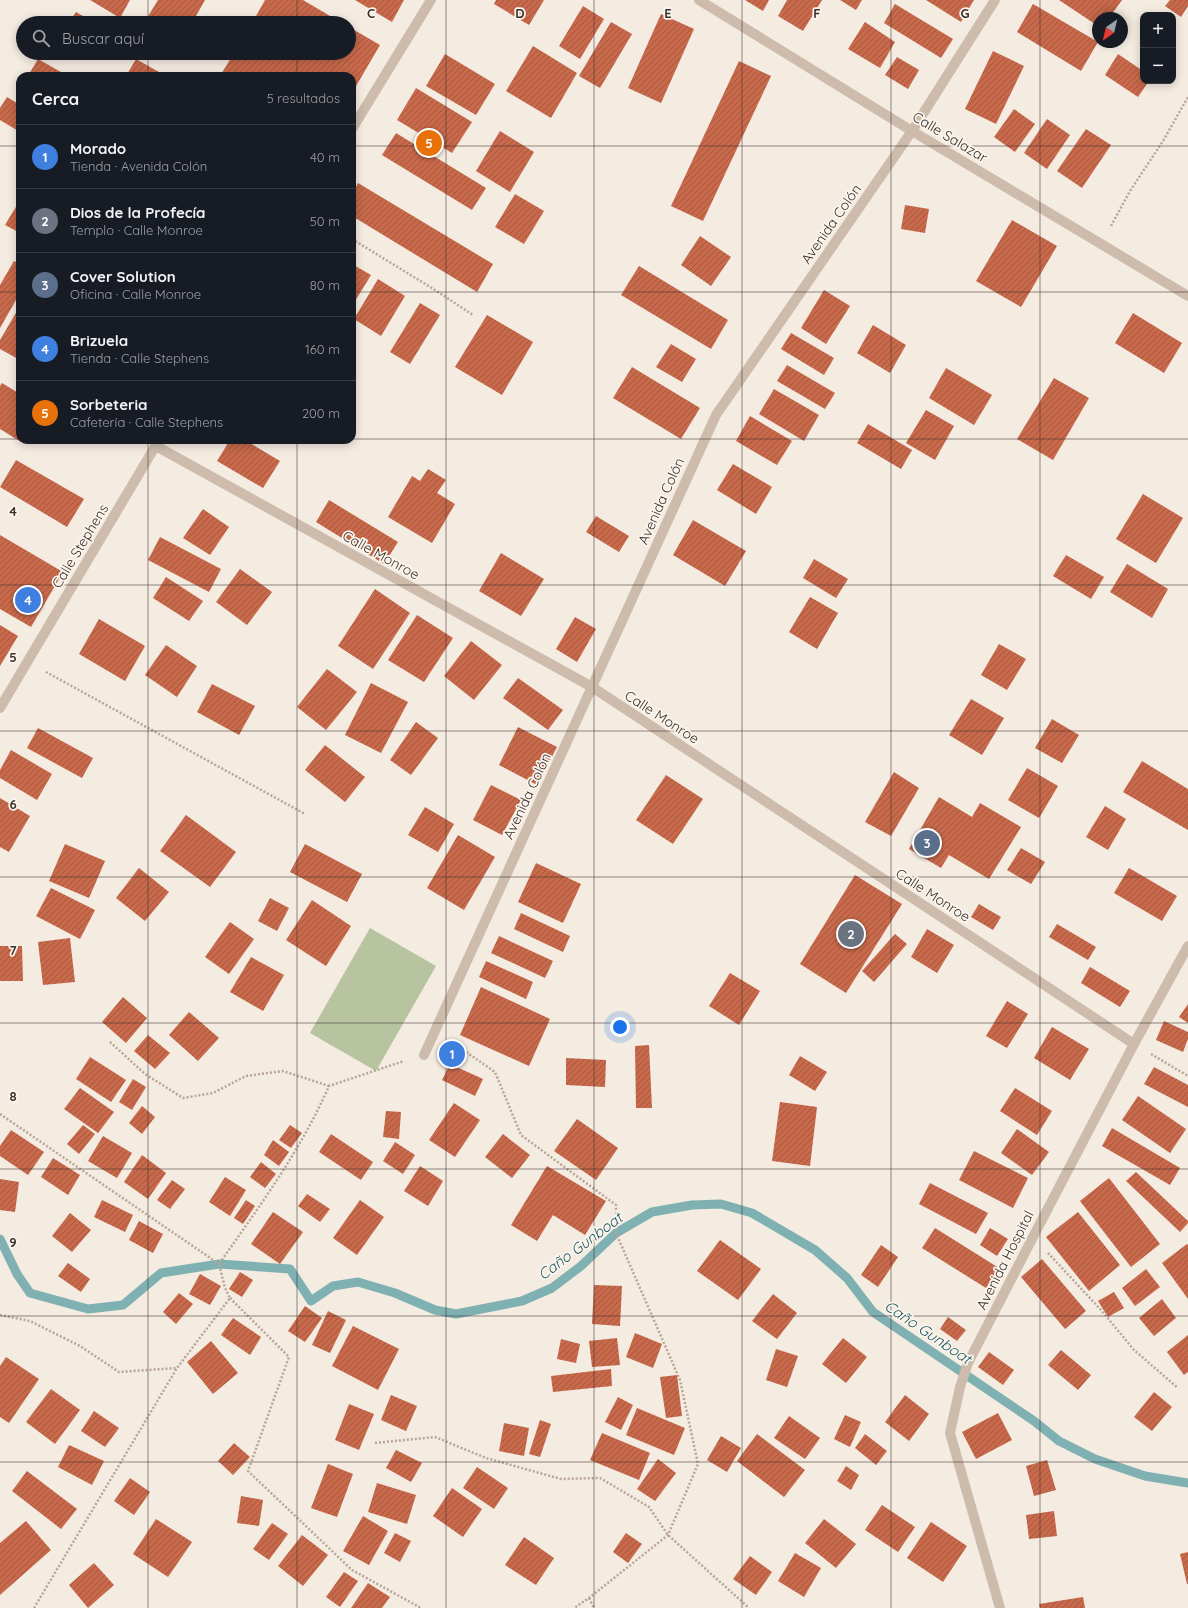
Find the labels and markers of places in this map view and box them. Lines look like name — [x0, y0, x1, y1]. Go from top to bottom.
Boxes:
pin: 5 — [416, 128, 442, 158]
pin: 4 — [15, 585, 41, 615]
pin: 3 — [914, 828, 940, 858]
pin: 2 — [838, 919, 864, 949]
pin: 1 — [439, 1039, 465, 1069]

